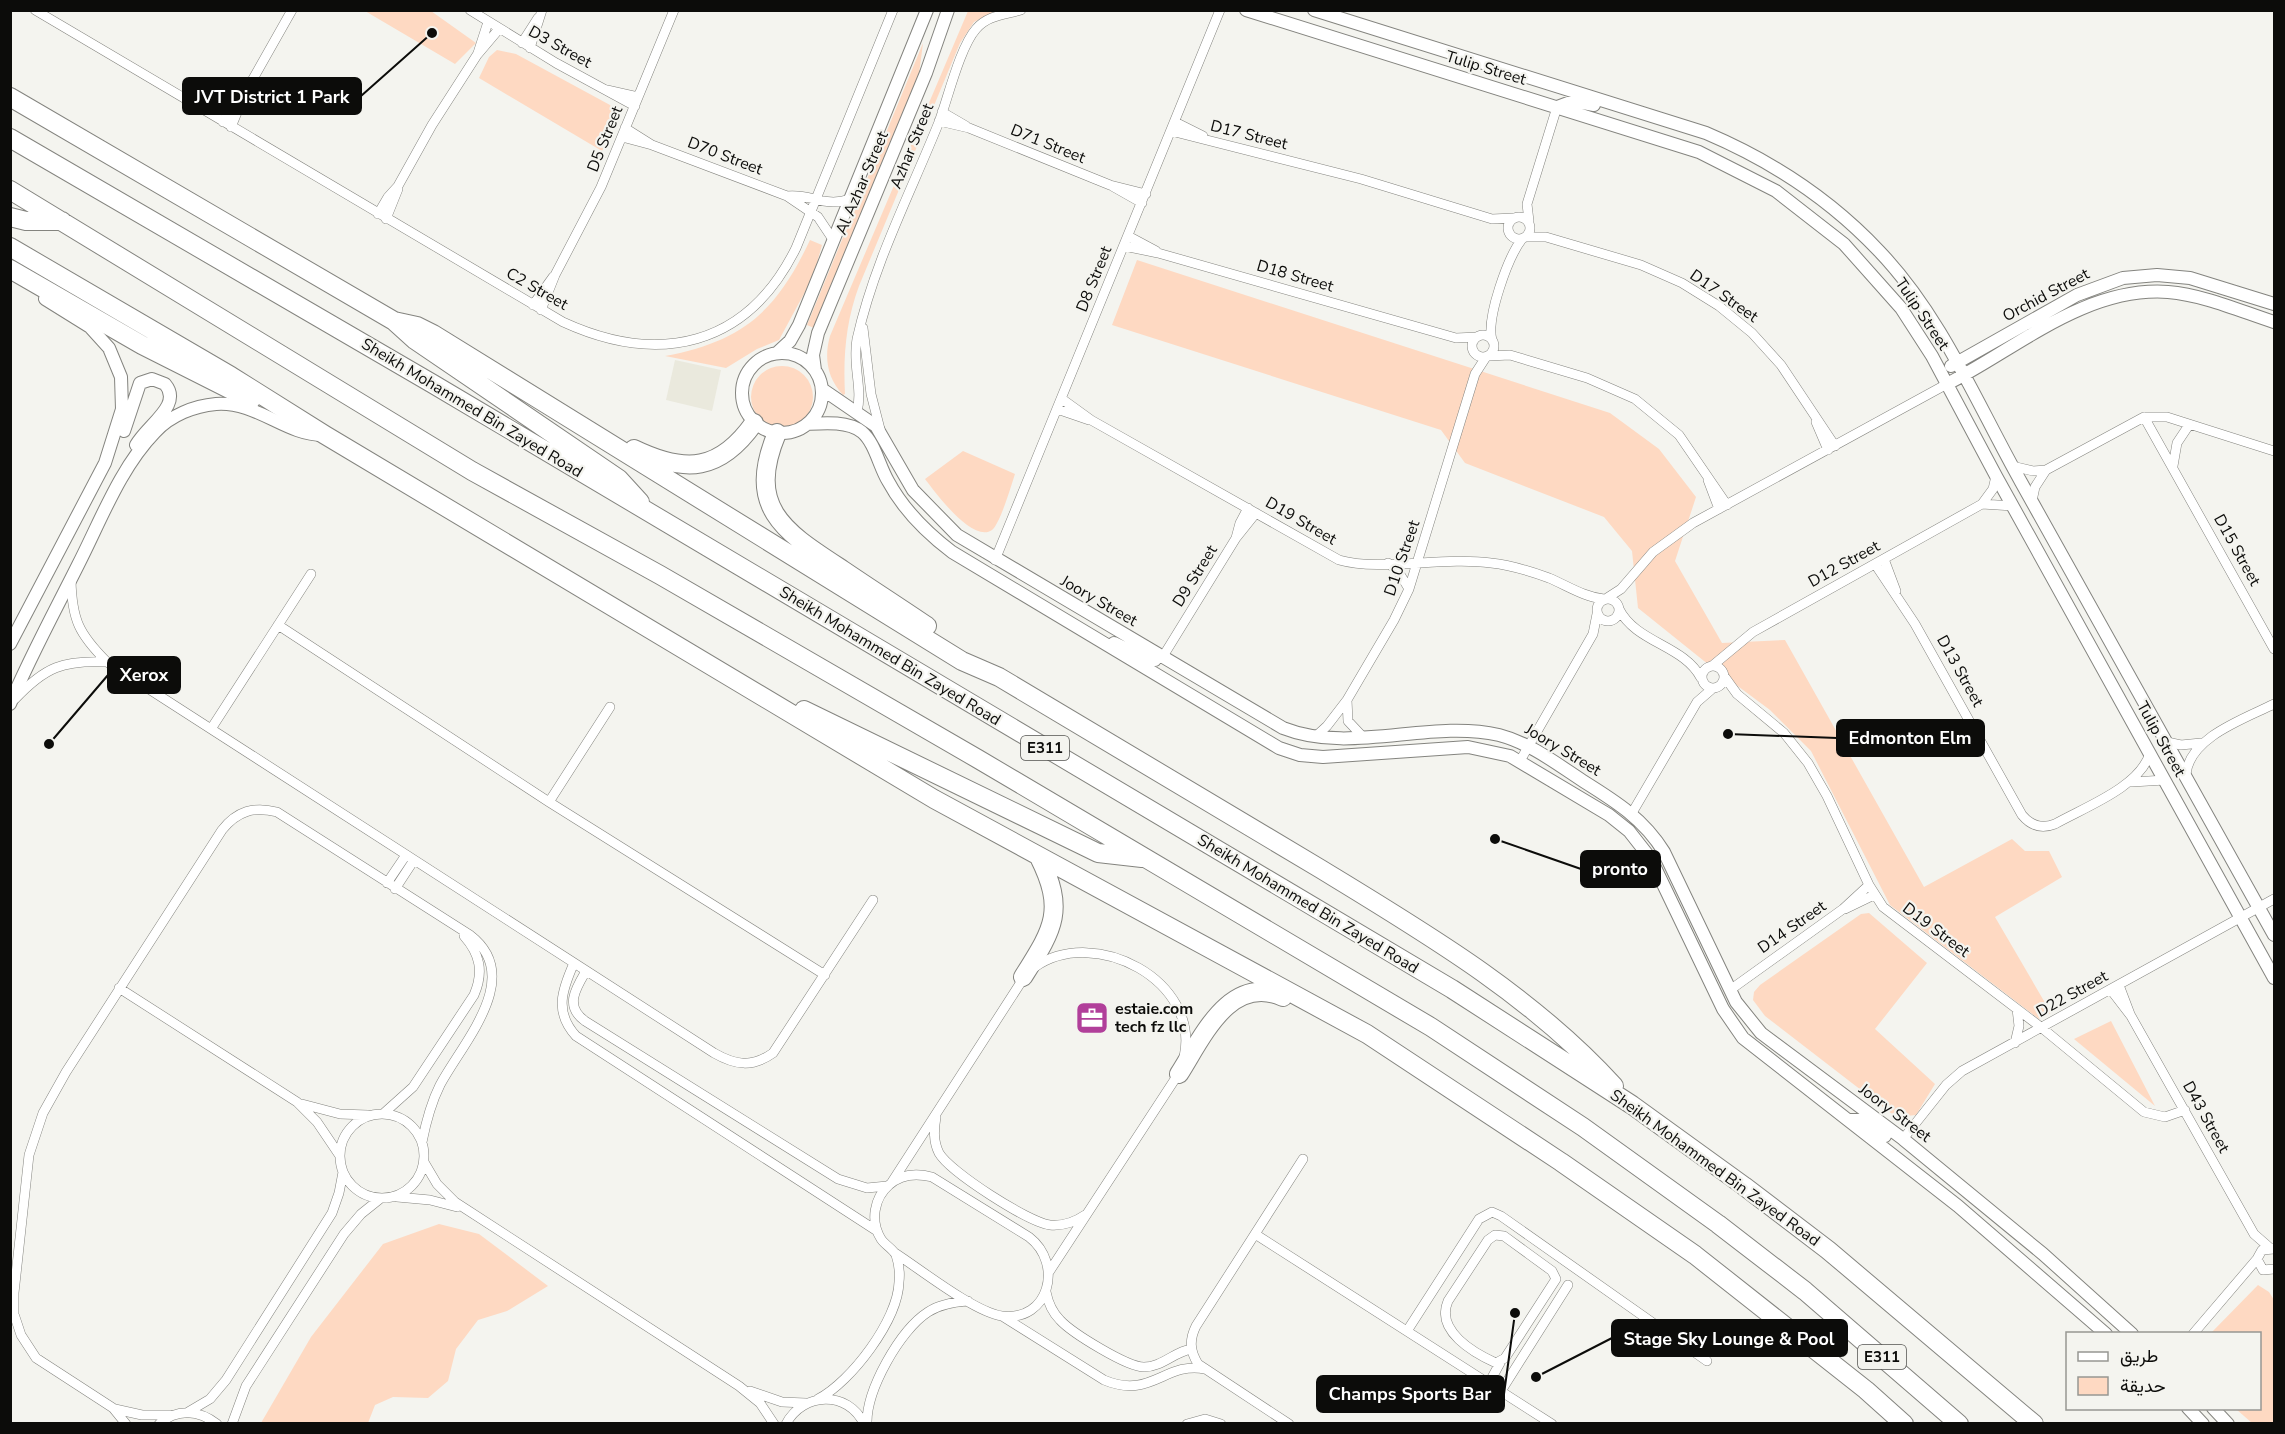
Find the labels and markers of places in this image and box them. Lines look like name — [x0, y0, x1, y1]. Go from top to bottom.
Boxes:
callout: JVT District 1 Park — [183, 78, 361, 114]
callout: Xerox — [108, 657, 180, 693]
callout: Edmonton Elm — [1837, 720, 1984, 756]
callout: pronto — [1581, 851, 1660, 887]
place label: estaie.com tech fz llc — [1115, 998, 1193, 1038]
office icon: estaie.com tech fz llc — [1074, 1000, 1110, 1036]
callout: Stage Sky Lounge & Pool — [1612, 1320, 1847, 1356]
callout: Champs Sports Bar — [1317, 1376, 1504, 1412]

